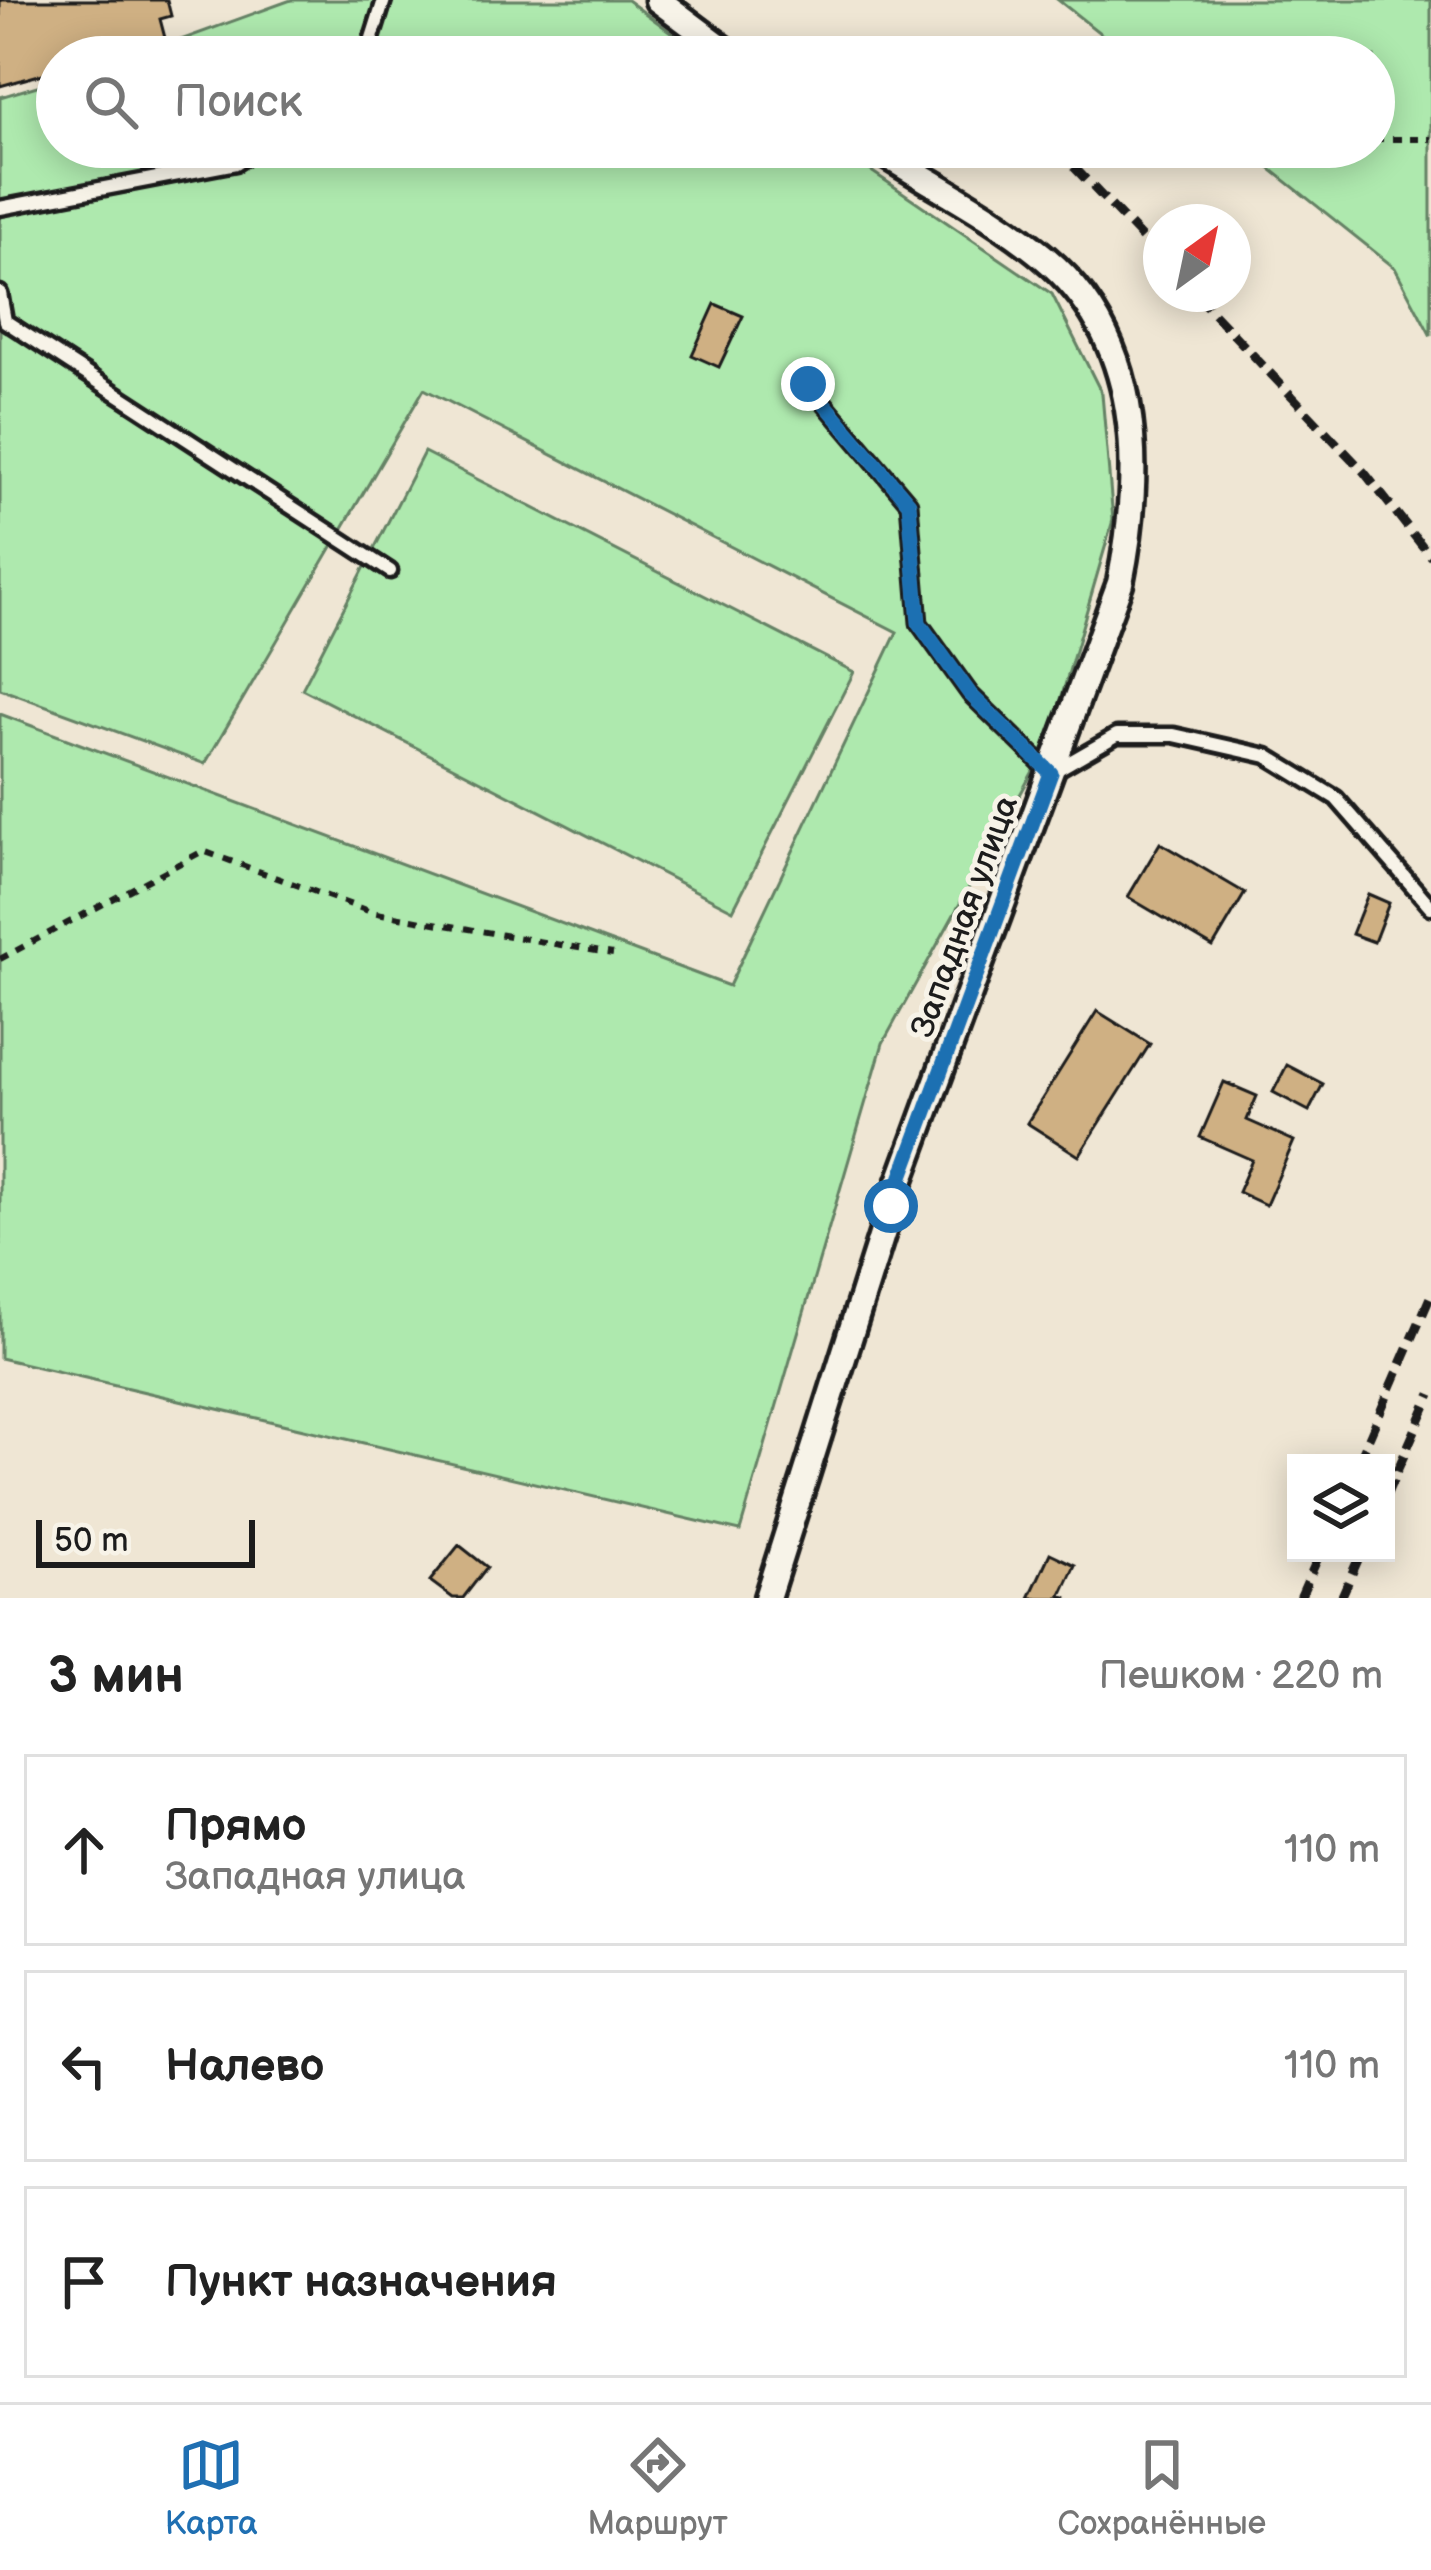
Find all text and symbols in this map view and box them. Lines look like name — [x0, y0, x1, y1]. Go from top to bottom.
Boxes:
search box — [36, 36, 1395, 168]
icon: search — [78, 69, 144, 135]
text: Поиск — [174, 75, 302, 130]
north arrow — [1143, 204, 1251, 312]
route end — [781, 357, 835, 411]
street label: Западная улица — [903, 790, 1027, 1043]
route start — [864, 1179, 918, 1233]
map controls — [1287, 1454, 1395, 1562]
button: layers — [1287, 1454, 1395, 1562]
scale bar — [36, 1514, 255, 1567]
text: 50 m — [54, 1521, 129, 1561]
text: 3 мин — [48, 1646, 184, 1707]
text: Пешком · 220 m — [1099, 1653, 1383, 1700]
text: Прямо — [165, 1799, 306, 1854]
icon: ahead — [51, 1817, 117, 1883]
text: 110 m — [1284, 1827, 1380, 1874]
text: Западная улица — [165, 1854, 465, 1901]
icon: left — [51, 2033, 117, 2099]
text: Налево — [165, 2039, 324, 2094]
text: 110 m — [1284, 2043, 1380, 2090]
icon: arrive — [51, 2249, 117, 2315]
text: Пункт назначения — [165, 2255, 557, 2310]
tab: Карта — [165, 2432, 258, 2544]
tab: Маршрут — [588, 2432, 728, 2544]
tab: Сохранённые — [1058, 2432, 1266, 2544]

